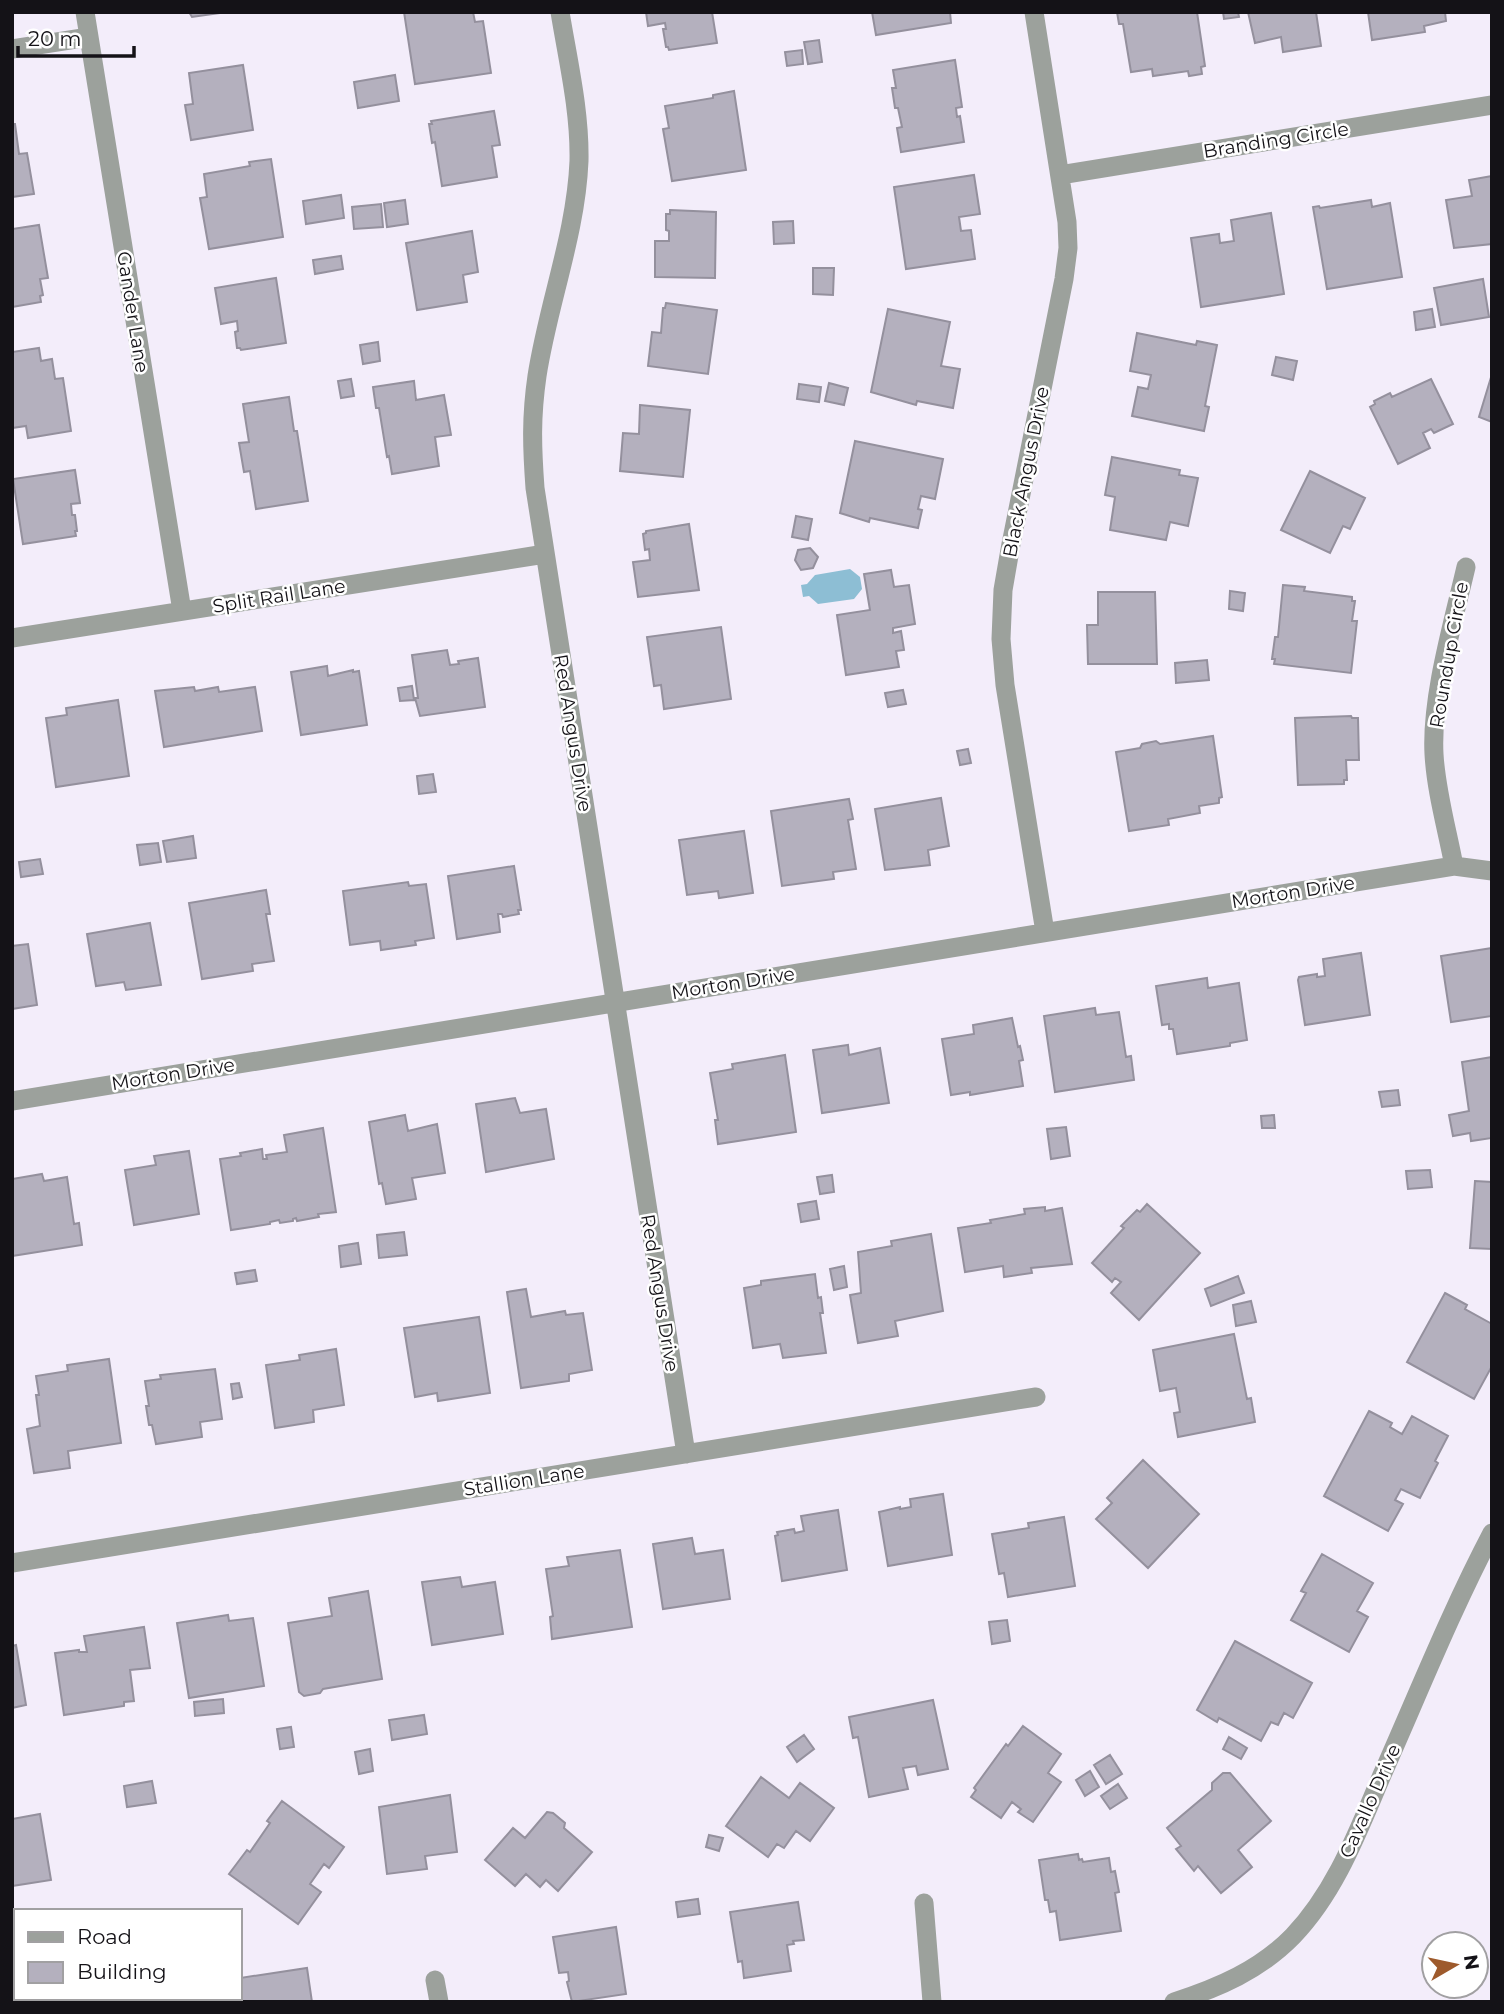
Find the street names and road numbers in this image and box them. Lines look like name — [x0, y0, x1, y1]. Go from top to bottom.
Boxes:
street label: Branding Circle — [1202, 117, 1350, 163]
street label: Gander Lane — [112, 250, 154, 374]
street label: Black Angus Drive — [998, 384, 1054, 560]
street label: Split Rail Lane — [211, 574, 347, 618]
street label: Roundup Circle — [1425, 580, 1473, 730]
street label: Red Angus Drive — [549, 653, 597, 813]
street label: Morton Drive — [1230, 871, 1356, 913]
street label: Morton Drive — [670, 962, 796, 1004]
street label: Morton Drive — [110, 1053, 236, 1095]
street label: Red Angus Drive — [636, 1213, 684, 1373]
street label: Stallion Lane — [462, 1459, 586, 1501]
street label: Cavallo Drive — [1335, 1740, 1405, 1862]

